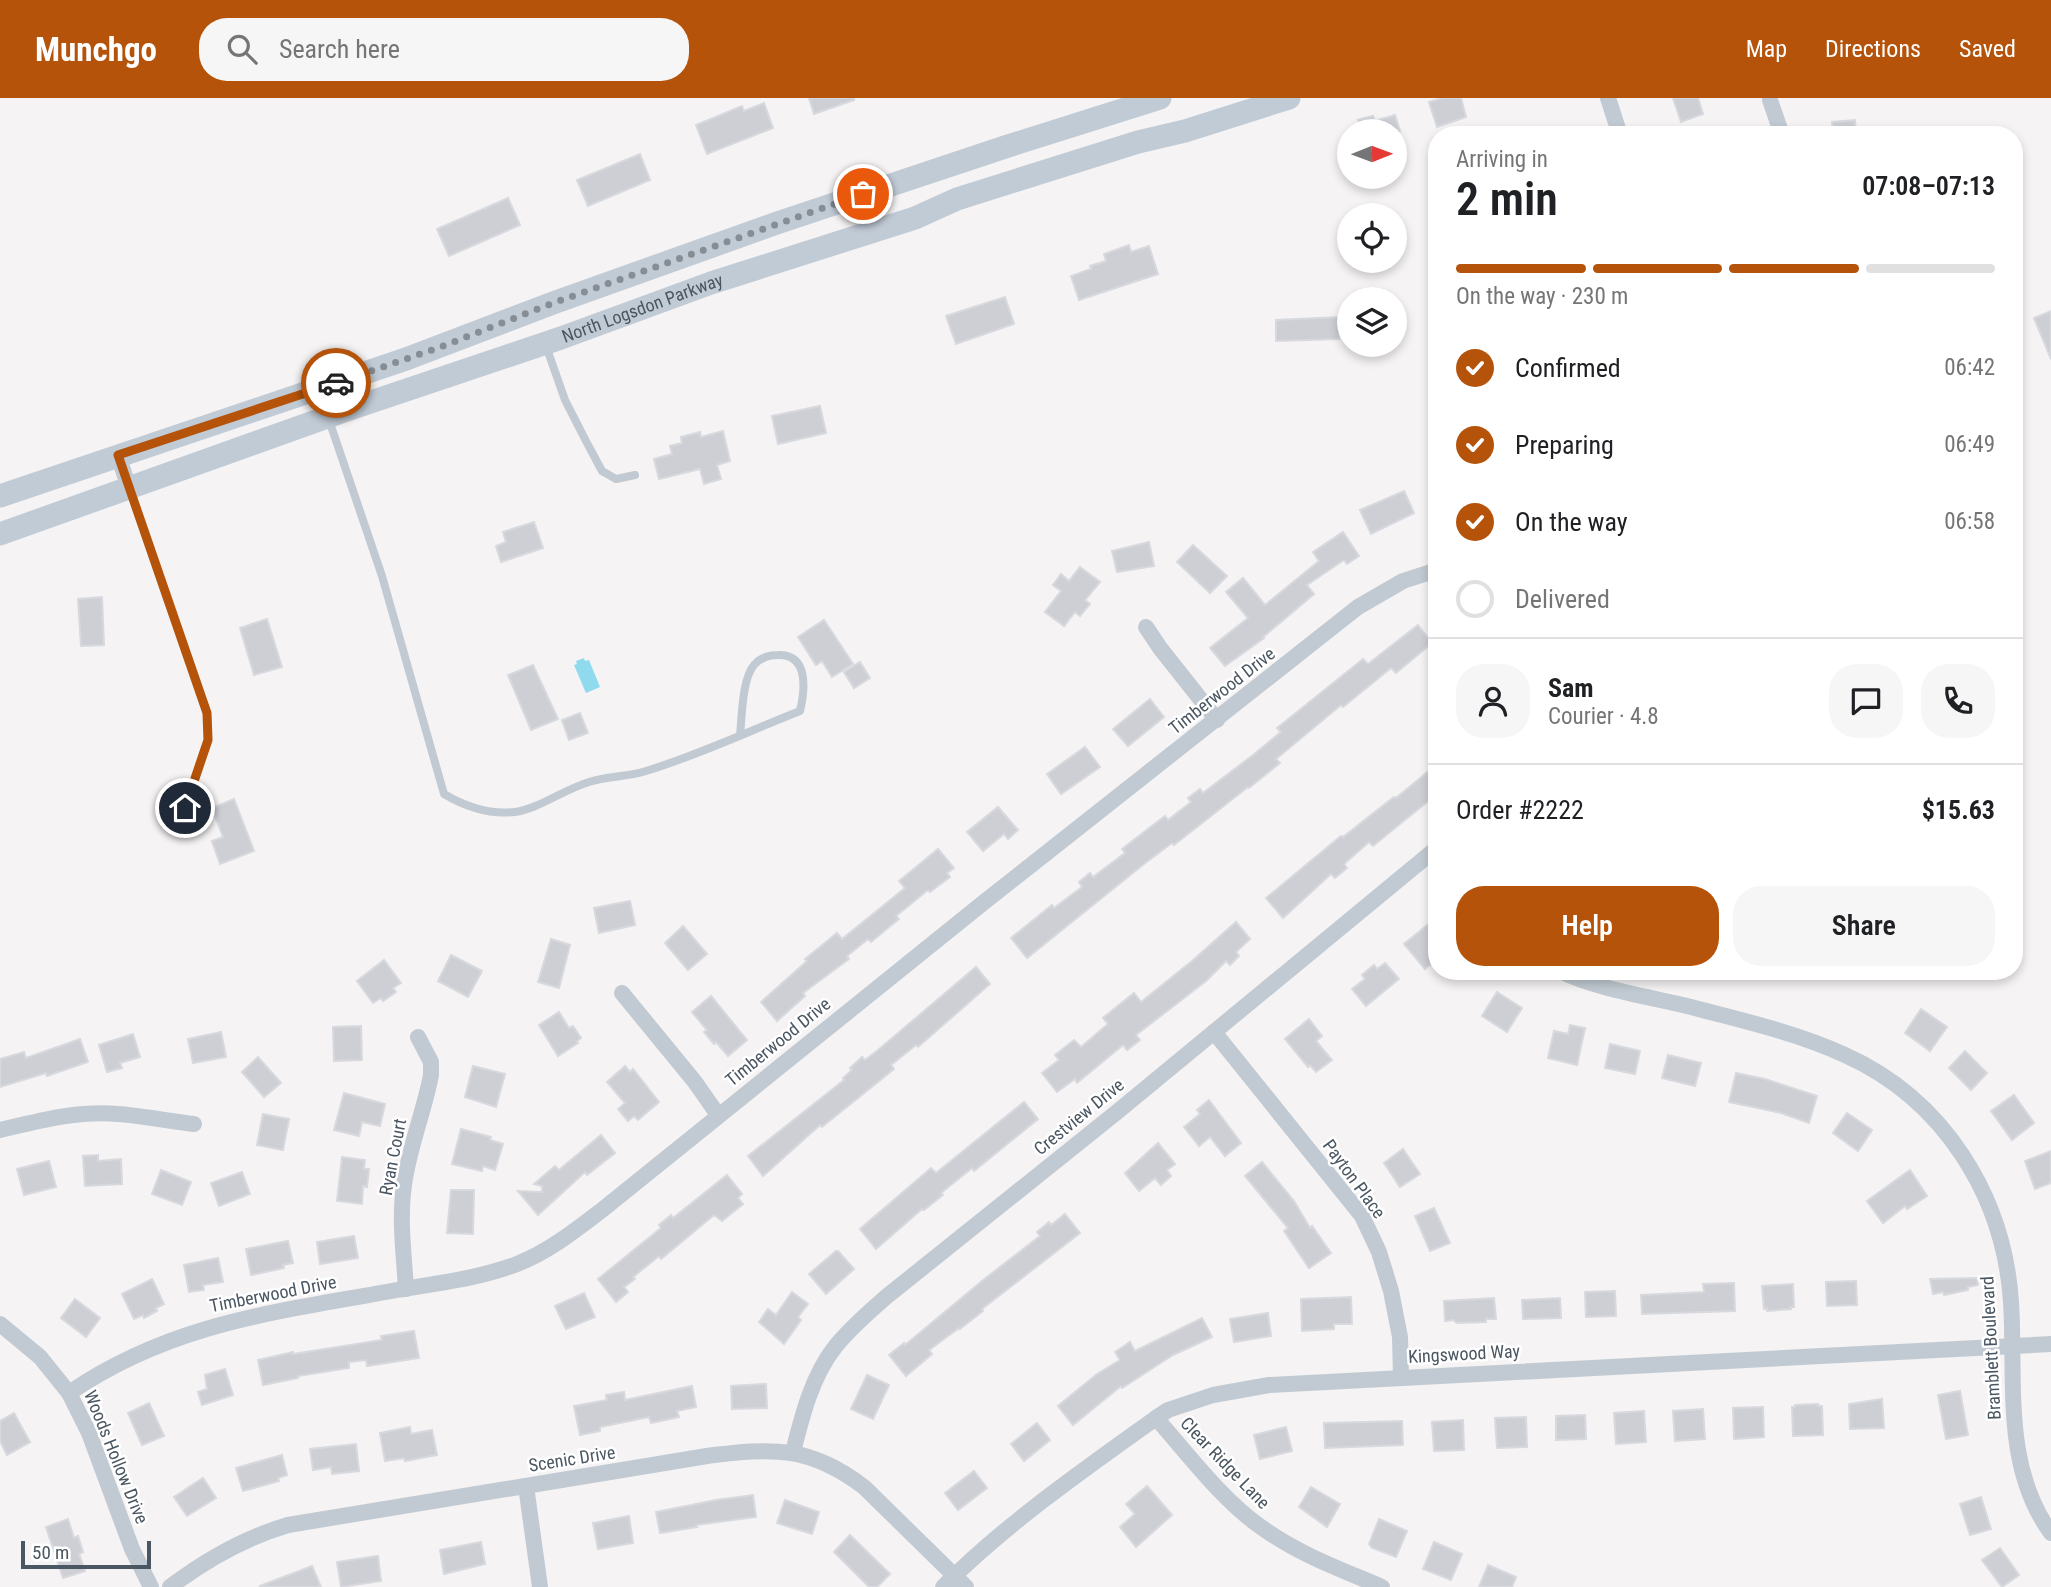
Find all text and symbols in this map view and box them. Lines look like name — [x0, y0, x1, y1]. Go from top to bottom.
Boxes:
search box — [199, 18, 689, 81]
text: Munchgo — [35, 30, 157, 69]
icon: search — [223, 30, 261, 68]
text: Search here — [279, 34, 400, 64]
text: Map — [1746, 35, 1787, 63]
text: Directions — [1825, 35, 1921, 63]
text: Saved — [1959, 35, 2016, 63]
north arrow — [1337, 119, 1407, 189]
map controls — [1337, 119, 1407, 357]
text: Arriving in — [1456, 146, 1548, 173]
pin — [833, 164, 893, 224]
text: 07:08–07:13 — [1862, 171, 1995, 201]
text: 2 min — [1456, 172, 1558, 226]
icon: bag — [844, 175, 882, 213]
button: locate — [1337, 203, 1407, 273]
street label: North Logsdon Parkway — [559, 269, 726, 347]
text: On the way · 230 m — [1456, 283, 1628, 310]
button: layers — [1337, 287, 1407, 357]
courier — [301, 348, 371, 418]
icon: check — [1456, 349, 1494, 387]
text: Confirmed — [1515, 353, 1621, 383]
text: 06:42 — [1944, 354, 1995, 381]
icon: car — [317, 364, 355, 402]
icon: check — [1456, 426, 1494, 464]
text: Preparing — [1515, 430, 1614, 460]
text: 06:49 — [1944, 431, 1995, 458]
icon: check — [1456, 503, 1494, 541]
text: On the way — [1515, 507, 1628, 537]
text: 06:58 — [1944, 508, 1995, 535]
text: Delivered — [1515, 584, 1610, 614]
street label: Timberwood Drive — [1164, 643, 1279, 739]
button: person — [1456, 664, 1530, 738]
button: chat — [1829, 664, 1903, 738]
button: phone — [1921, 664, 1995, 738]
text: Sam — [1548, 673, 1594, 703]
text: Courier · 4.8 — [1548, 703, 1659, 730]
pin — [155, 778, 215, 838]
icon: home — [166, 789, 204, 827]
text: Order #2222 — [1456, 795, 1584, 825]
text: $15.63 — [1922, 795, 1995, 825]
button: Help — [1456, 886, 1719, 966]
button: Share — [1733, 886, 1995, 966]
street label: Timberwood Drive — [721, 993, 834, 1090]
street label: Crestview Drive — [1030, 1074, 1128, 1159]
street label: Ryan Court — [375, 1117, 410, 1197]
street label: Payton Place — [1319, 1135, 1390, 1222]
street label: Timberwood Drive — [208, 1271, 338, 1316]
street label: Bramblett Boulevard — [1976, 1276, 2005, 1420]
street label: Kingswood Way — [1408, 1340, 1521, 1367]
street label: Woods Hollow Drive — [80, 1387, 153, 1527]
street label: Clear Ridge Lane — [1176, 1412, 1274, 1513]
street label: Scenic Drive — [527, 1441, 617, 1476]
scale bar — [21, 1538, 150, 1570]
text: 50 m — [32, 1541, 69, 1564]

